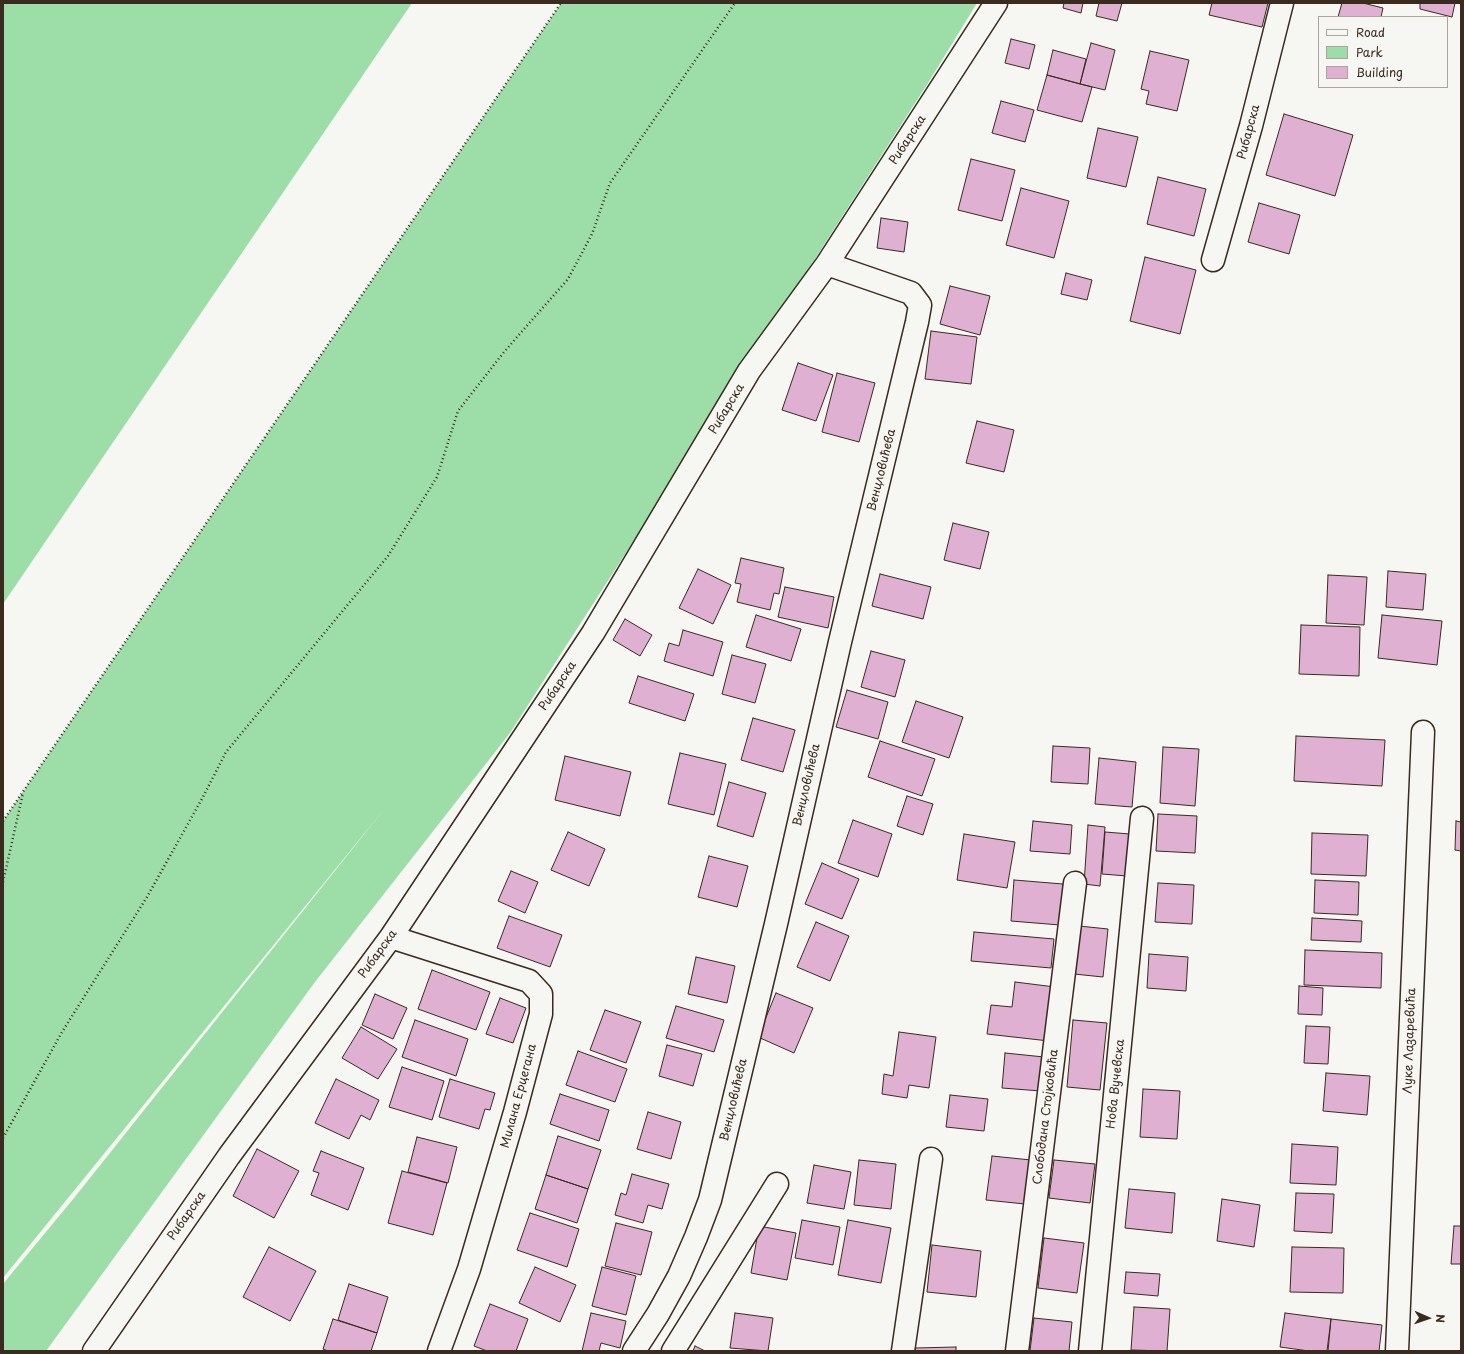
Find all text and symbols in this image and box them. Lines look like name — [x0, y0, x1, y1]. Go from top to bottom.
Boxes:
legend — [1318, 16, 1448, 88]
text: Road — [1356, 23, 1385, 41]
text: Park — [1356, 43, 1383, 61]
text: Building — [1356, 63, 1403, 81]
street label: Рибарска — [1235, 103, 1263, 161]
street label: Рибарска — [887, 113, 929, 167]
street label: Рибарска — [706, 381, 748, 437]
street label: Венцловићева — [865, 427, 899, 513]
street label: Рибарска — [536, 659, 580, 713]
street label: Венцловићева — [791, 742, 823, 828]
street label: Рибарска — [356, 927, 400, 981]
street label: Луке Лазаревића — [1401, 988, 1419, 1094]
street label: Нова Вучевска — [1104, 1038, 1128, 1130]
street label: Милана Ерцегана — [498, 1042, 540, 1150]
street label: Слободана Стојковића — [1031, 1049, 1061, 1185]
street label: Венцловићева — [718, 1057, 750, 1143]
street label: Рибарска — [165, 1189, 209, 1243]
north arrow — [1408, 1298, 1448, 1338]
text: N — [1432, 1314, 1449, 1323]

